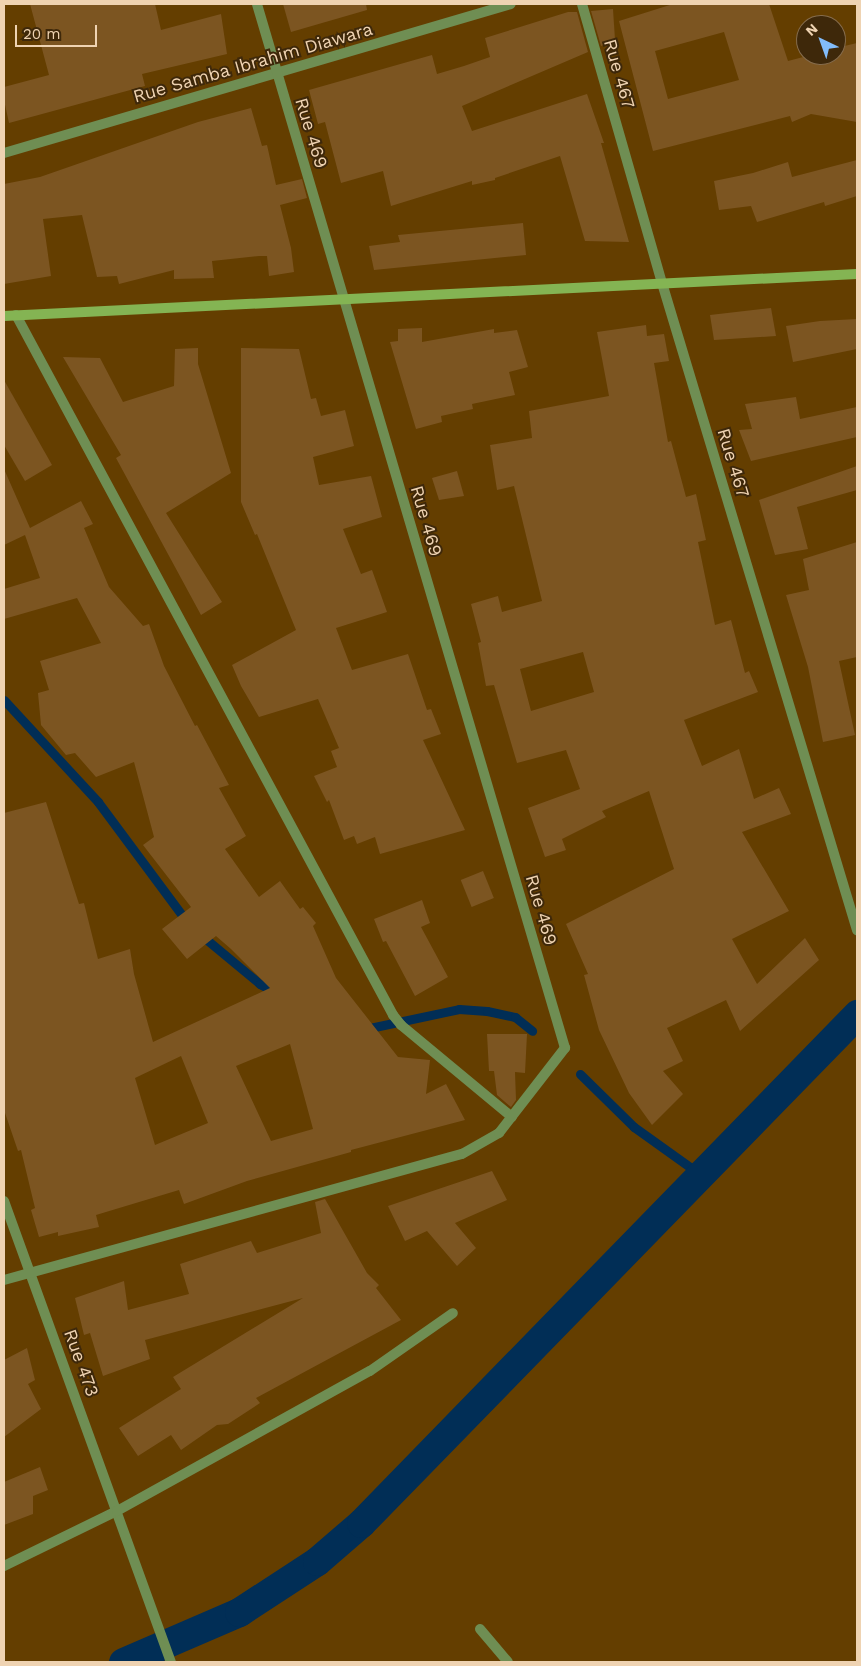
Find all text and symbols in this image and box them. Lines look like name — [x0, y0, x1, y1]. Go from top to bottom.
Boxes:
scale bar — [18, 15, 100, 47]
north arrow — [796, 15, 846, 65]
street label: Rue Samba Ibrahim Diawara — [130, 18, 376, 108]
text: N — [802, 20, 821, 39]
text: 20 m — [23, 25, 61, 43]
street label: Rue 467 — [599, 37, 639, 111]
street label: Rue 469 — [290, 95, 332, 171]
street label: Rue 467 — [712, 426, 754, 500]
street label: Rue 469 — [406, 483, 446, 559]
street label: Rue 469 — [521, 872, 561, 948]
street label: Rue 473 — [59, 1326, 103, 1400]

